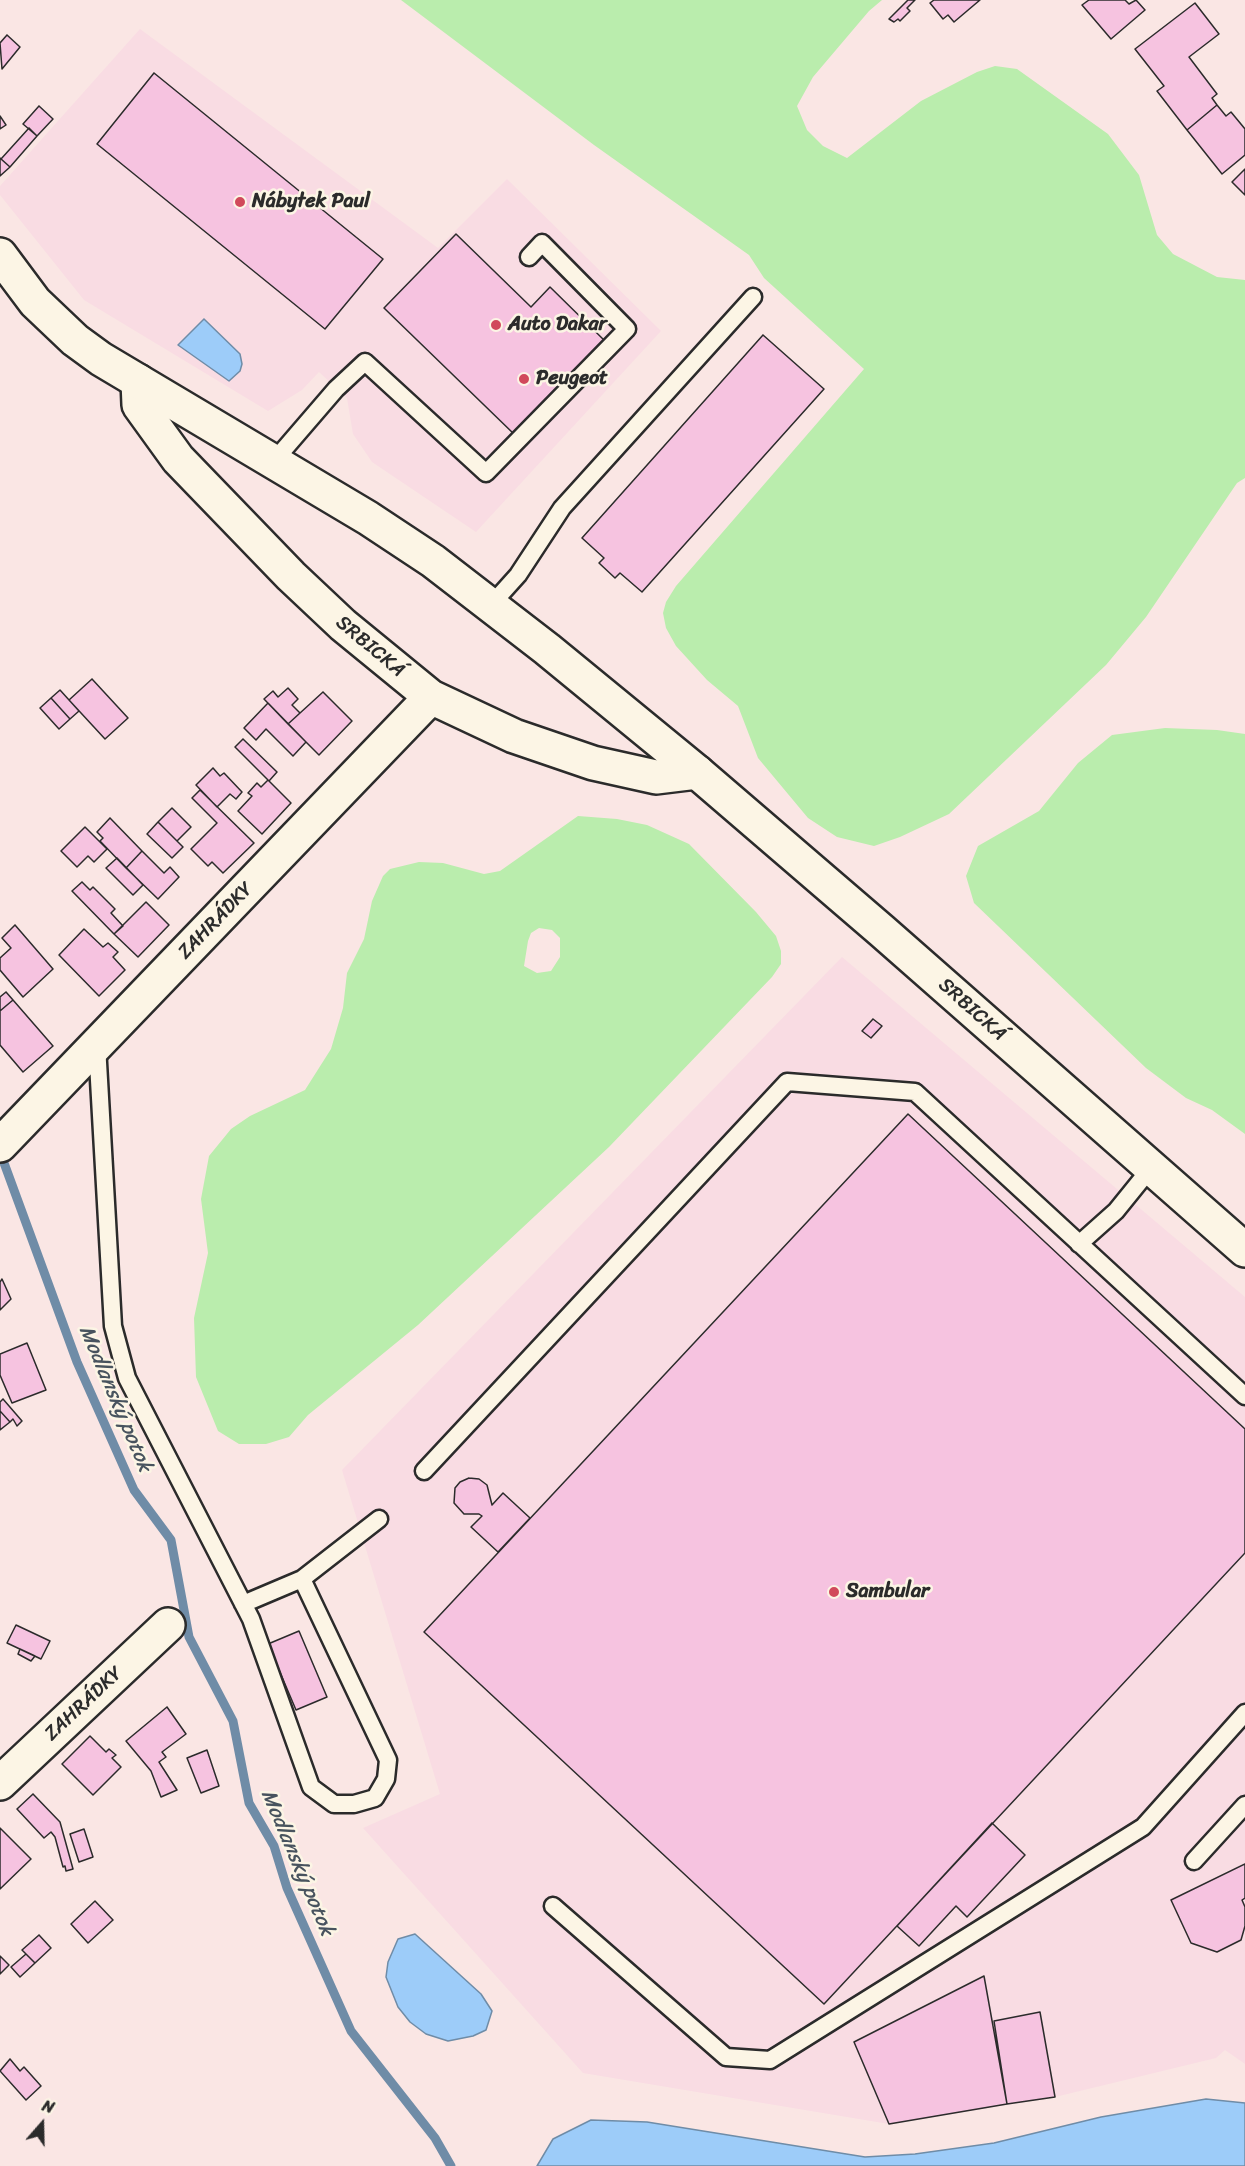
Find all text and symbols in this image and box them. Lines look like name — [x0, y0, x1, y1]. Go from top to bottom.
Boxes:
place label: Nábytek Paul — [252, 190, 370, 214]
marker: Nábytek Paul — [233, 195, 247, 209]
place label: Auto Dakar — [508, 313, 607, 337]
marker: Auto Dakar — [489, 318, 503, 332]
place label: Peugeot — [536, 367, 608, 391]
marker: Peugeot — [517, 372, 531, 386]
street label: SRBICKÁ — [330, 611, 410, 683]
street label: ZAHRÁDKY — [173, 877, 259, 965]
street label: SRBICKÁ — [933, 973, 1011, 1047]
water label: Modlanský potok — [73, 1322, 157, 1476]
place label: Sambular — [846, 1580, 929, 1604]
marker: Sambular — [827, 1585, 841, 1599]
street label: ZAHRÁDKY — [40, 1662, 128, 1746]
water label: Modlanský potok — [255, 1786, 339, 1940]
text: N — [38, 2091, 58, 2122]
north arrow — [12, 2094, 72, 2154]

